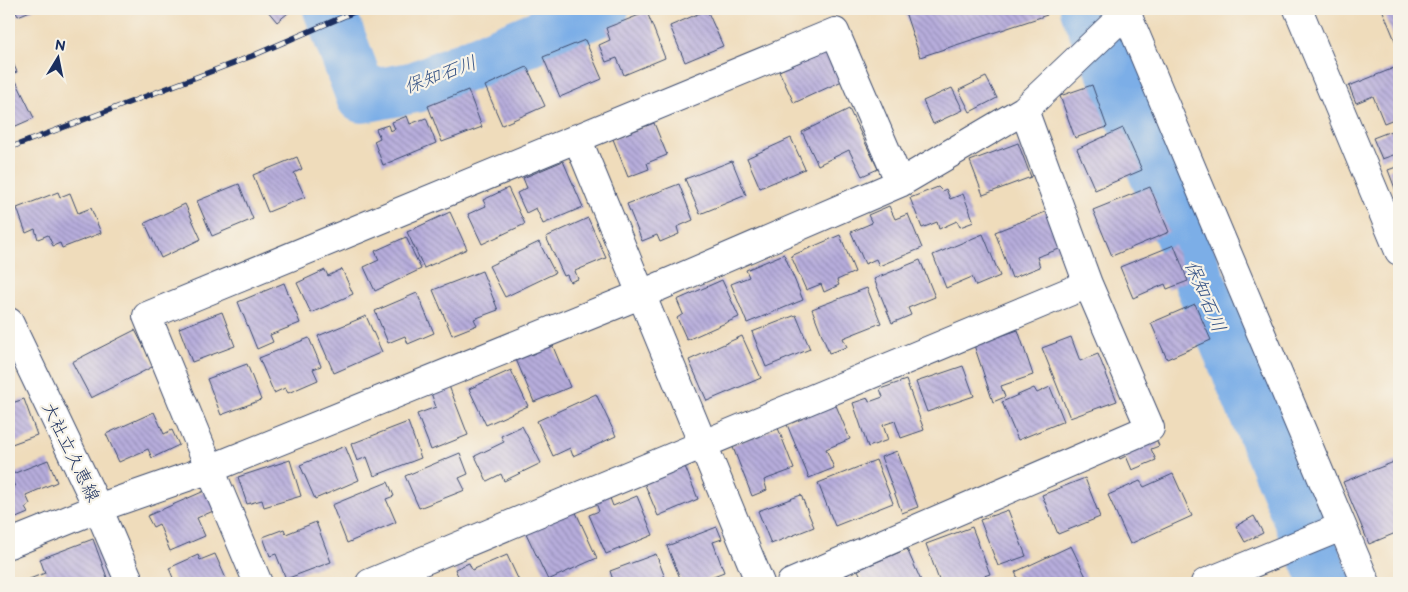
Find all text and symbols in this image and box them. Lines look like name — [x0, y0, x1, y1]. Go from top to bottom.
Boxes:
north arrow — [32, 32, 82, 82]
text: N — [54, 36, 67, 55]
water label: 保知石川 — [401, 52, 480, 99]
water label: 保知石川 — [1179, 257, 1230, 336]
street label: 大社立久恵線 — [37, 399, 104, 505]

